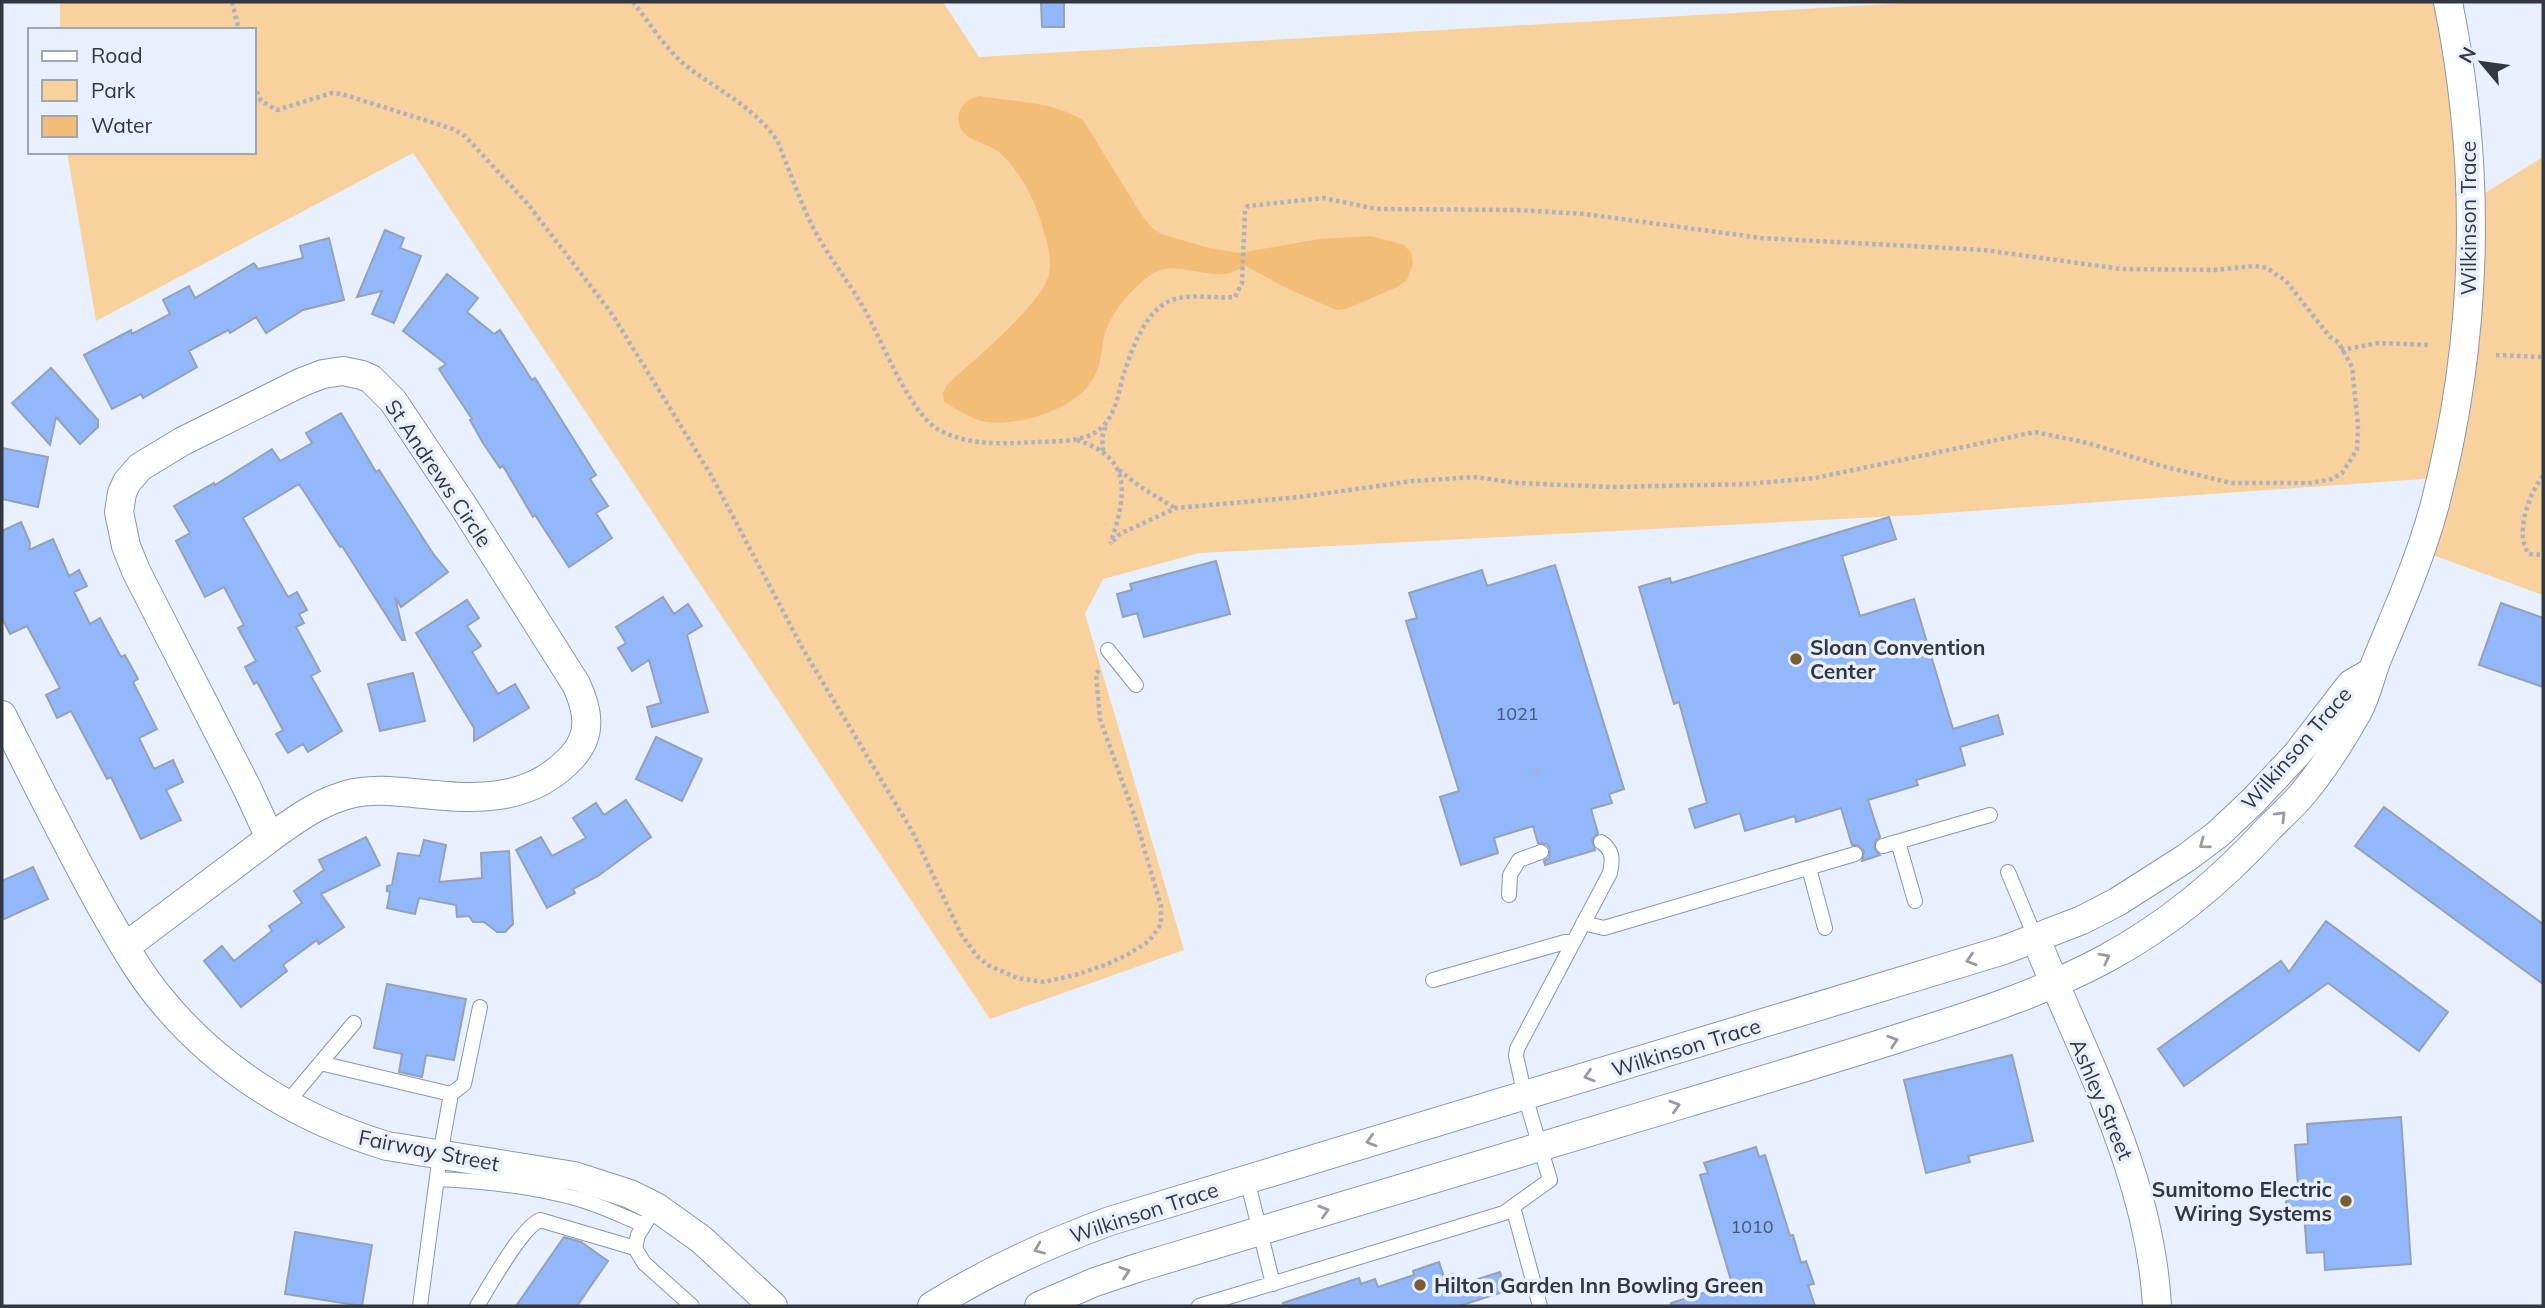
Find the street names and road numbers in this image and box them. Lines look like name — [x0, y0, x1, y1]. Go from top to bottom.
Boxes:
street label: Wilkinson Trace — [2455, 141, 2481, 295]
street label: St Andrews Circle — [380, 394, 498, 552]
street label: Wilkinson Trace — [2236, 681, 2356, 815]
street label: Wilkinson Trace — [1608, 1012, 1764, 1082]
street label: Ashley Street — [2065, 1035, 2139, 1163]
street label: Fairway Street — [357, 1124, 501, 1176]
street label: Wilkinson Trace — [1067, 1176, 1221, 1248]

